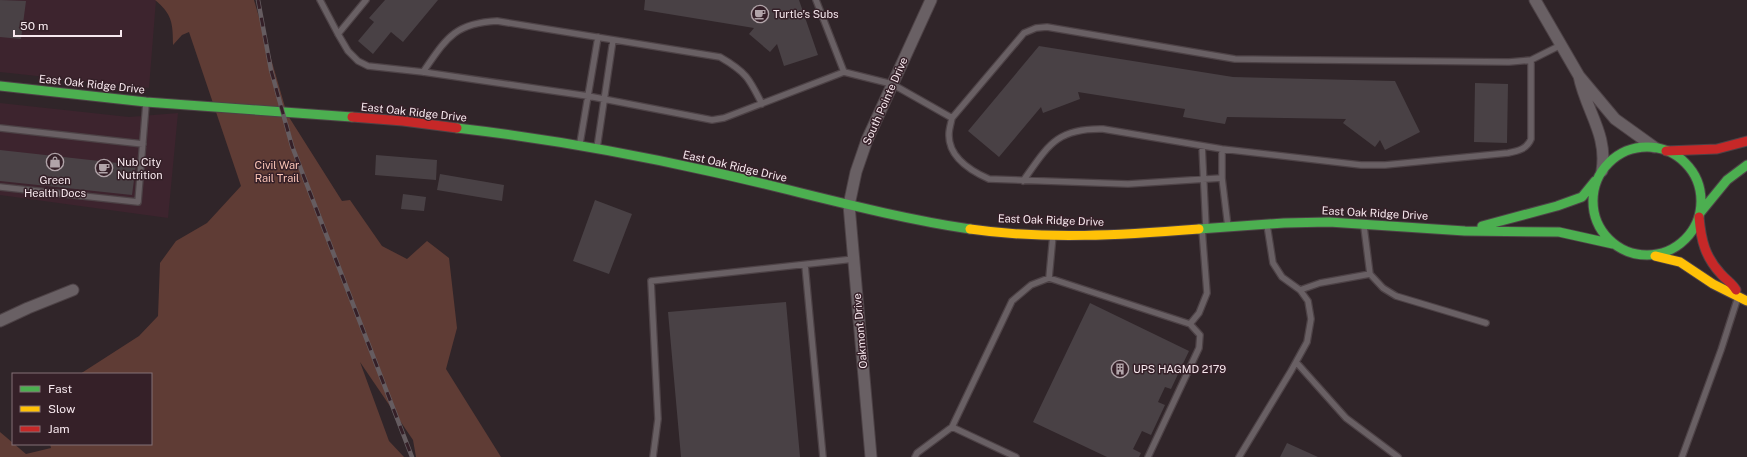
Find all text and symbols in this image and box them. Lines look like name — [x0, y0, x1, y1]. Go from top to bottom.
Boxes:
cafe icon: Turtle’s Subs — [750, 4, 770, 24]
place label: Turtle’s Subs — [773, 8, 839, 20]
scale bar — [14, 12, 121, 38]
text: 50 m — [20, 19, 48, 33]
street label: South Pointe Drive — [860, 55, 910, 147]
street label: East Oak Ridge Drive — [38, 72, 146, 96]
street label: East Oak Ridge Drive — [360, 100, 468, 124]
street label: East Oak Ridge Drive — [682, 148, 788, 184]
shop icon: Green Health Docs — [45, 152, 65, 172]
place label: Nub City Nutrition — [117, 156, 163, 181]
cafe icon: Nub City Nutrition — [94, 158, 114, 178]
park label: Civil War Rail Trail — [255, 159, 299, 184]
place label: Green Health Docs — [24, 174, 87, 199]
street label: East Oak Ridge Drive — [1321, 204, 1429, 222]
street label: East Oak Ridge Drive — [998, 212, 1104, 228]
street label: Oakmont Drive — [851, 293, 869, 369]
building icon: UPS HAGMD 2179 — [1110, 359, 1130, 379]
place label: UPS HAGMD 2179 — [1133, 363, 1226, 375]
legend — [12, 373, 152, 445]
text: Fast — [48, 382, 73, 396]
text: Slow — [48, 402, 76, 416]
text: Jam — [48, 422, 70, 436]

